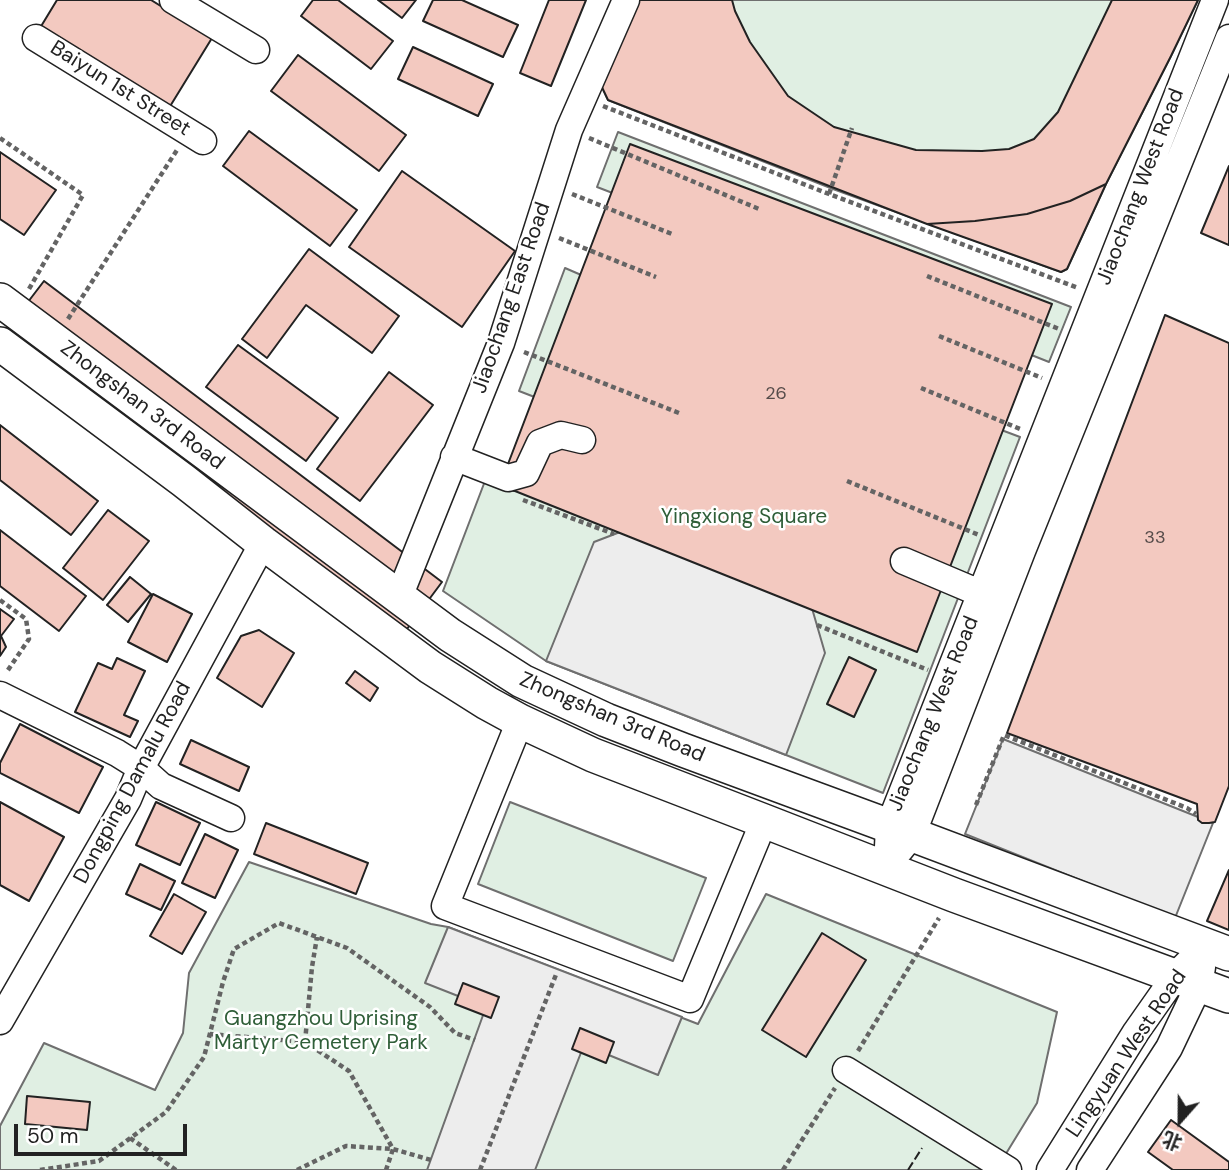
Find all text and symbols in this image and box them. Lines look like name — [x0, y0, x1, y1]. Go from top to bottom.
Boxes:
street label: Baiyun 1st Street — [45, 36, 195, 142]
street label: Jiaochang West Road — [1092, 85, 1190, 289]
street label: Jiaochang East Road — [467, 199, 557, 397]
street label: Zhongshan 3rd Road — [55, 336, 229, 476]
house number: 26 — [765, 383, 787, 405]
park label: Yingxiong Square — [661, 504, 827, 530]
house number: 33 — [1144, 527, 1166, 549]
street label: Jiaochang West Road — [883, 613, 985, 815]
street label: Zhongshan 3rd Road — [516, 668, 708, 768]
street label: Dongping Damalu Road — [69, 678, 197, 888]
street label: Lingyuan West Road — [1062, 965, 1192, 1143]
park label: Guangzhou Uprising Martyr Cemetery Park — [214, 1006, 428, 1056]
north arrow — [1145, 1086, 1215, 1156]
scale bar — [18, 1110, 191, 1154]
text: 50 m — [27, 1122, 78, 1150]
text: 北 — [1159, 1126, 1186, 1156]

